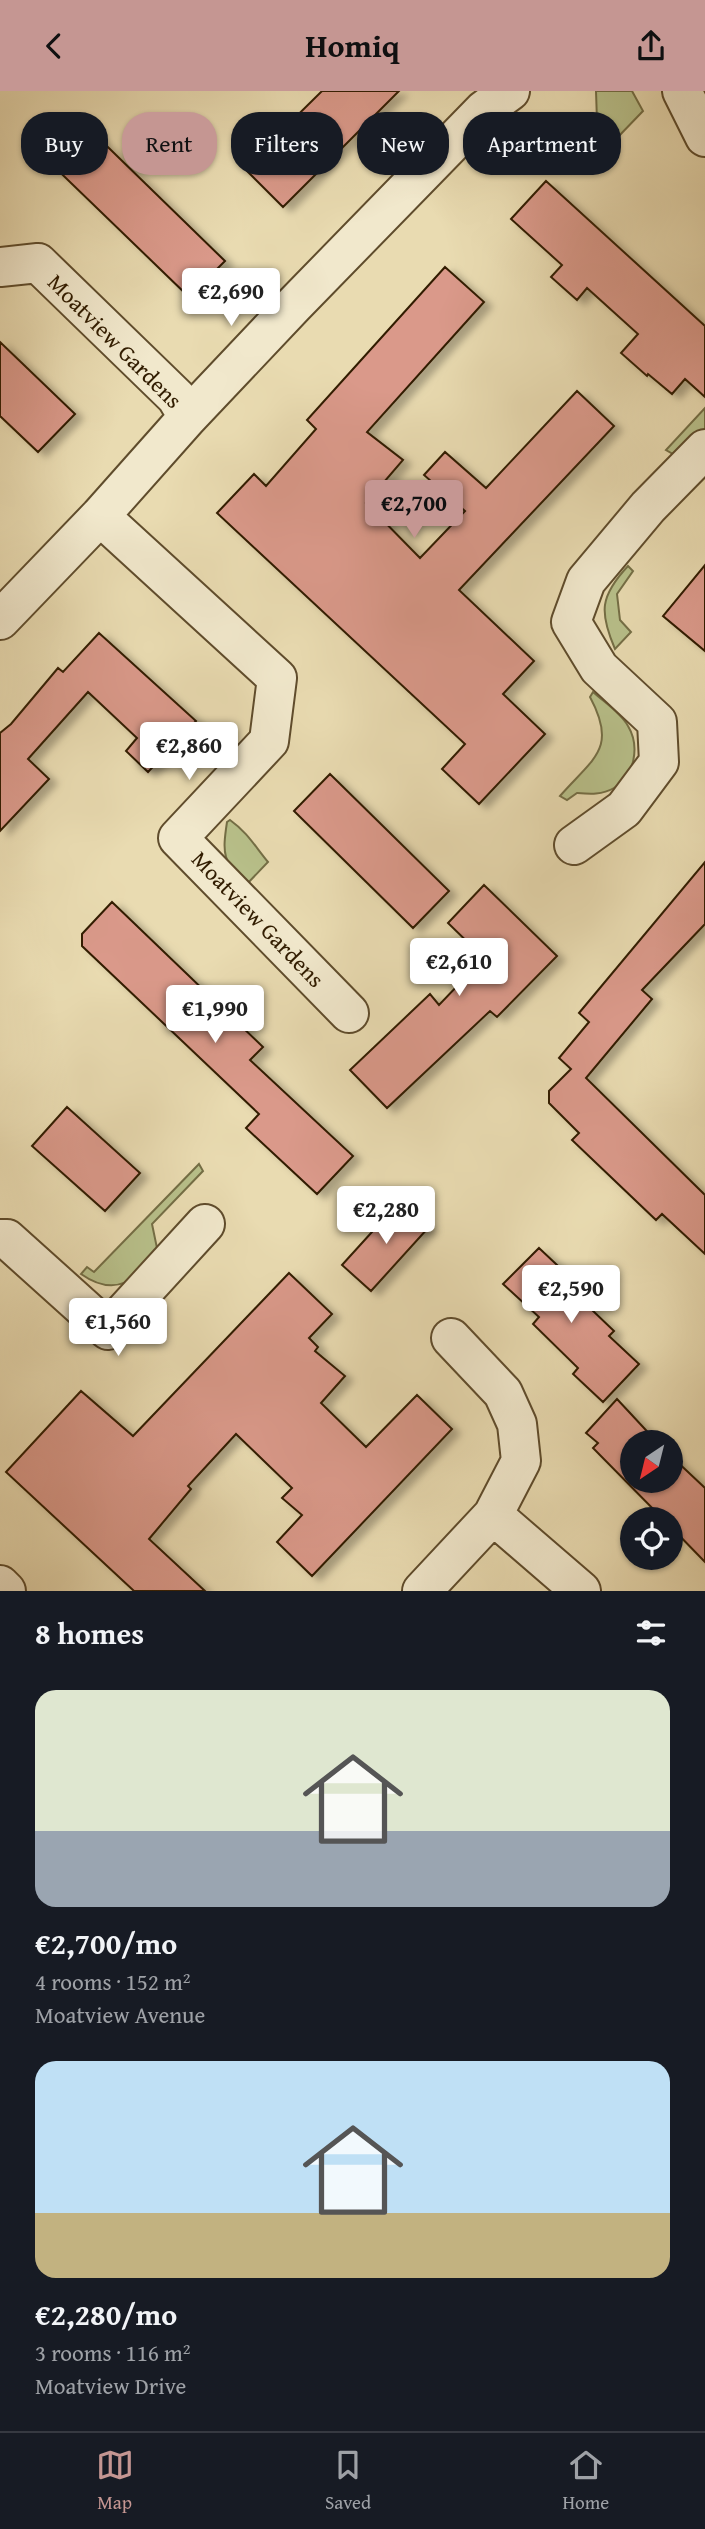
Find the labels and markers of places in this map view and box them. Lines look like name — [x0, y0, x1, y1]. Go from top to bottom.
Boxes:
pin: €2,690 — [174, 268, 288, 328]
pin: €2,700 — [357, 481, 471, 540]
pin: €2,860 — [132, 723, 246, 782]
pin: €2,610 — [402, 939, 516, 998]
pin: €1,990 — [158, 985, 272, 1045]
pin: €2,280 — [329, 1187, 443, 1246]
pin: €2,590 — [514, 1265, 628, 1325]
pin: €1,560 — [61, 1299, 175, 1358]

